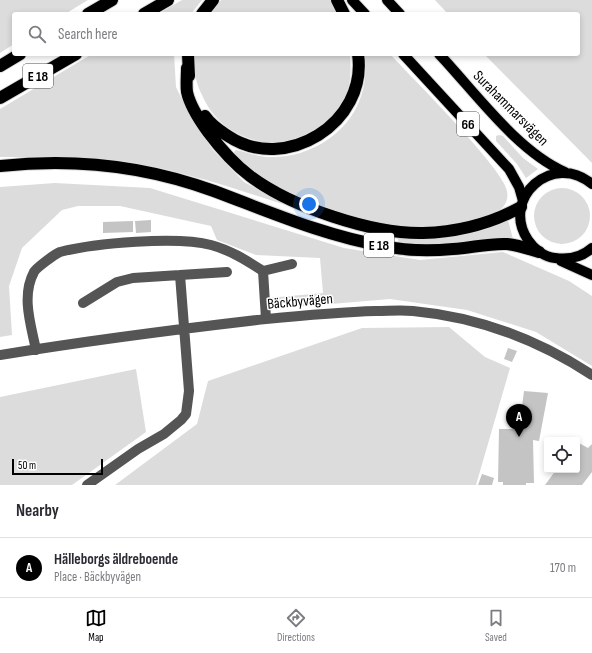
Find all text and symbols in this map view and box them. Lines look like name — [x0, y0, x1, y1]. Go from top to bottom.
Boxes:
search box — [12, 12, 580, 56]
icon: search — [26, 23, 48, 45]
text: Search here — [58, 25, 118, 44]
road number: E 18 — [23, 64, 53, 88]
street label: Surahammarsvägen — [469, 67, 552, 150]
road number: 66 — [457, 112, 479, 136]
your location — [299, 194, 319, 214]
road number: E 18 — [364, 233, 394, 257]
street label: Bäckbyvägen — [266, 289, 334, 314]
pin: A — [506, 404, 532, 437]
map controls — [544, 437, 580, 473]
button: locate — [544, 437, 580, 473]
scale bar — [12, 457, 103, 476]
text: 50 m — [18, 459, 36, 472]
text: Nearby — [16, 501, 59, 521]
text: Hälleborgs äldreboende — [54, 550, 178, 569]
text: A — [26, 560, 32, 576]
text: 170 m — [550, 560, 576, 576]
text: Place · Bäckbyvägen — [54, 569, 141, 585]
tab: Map — [85, 607, 107, 644]
tab: Directions — [277, 607, 315, 644]
tab: Saved — [485, 607, 507, 644]

